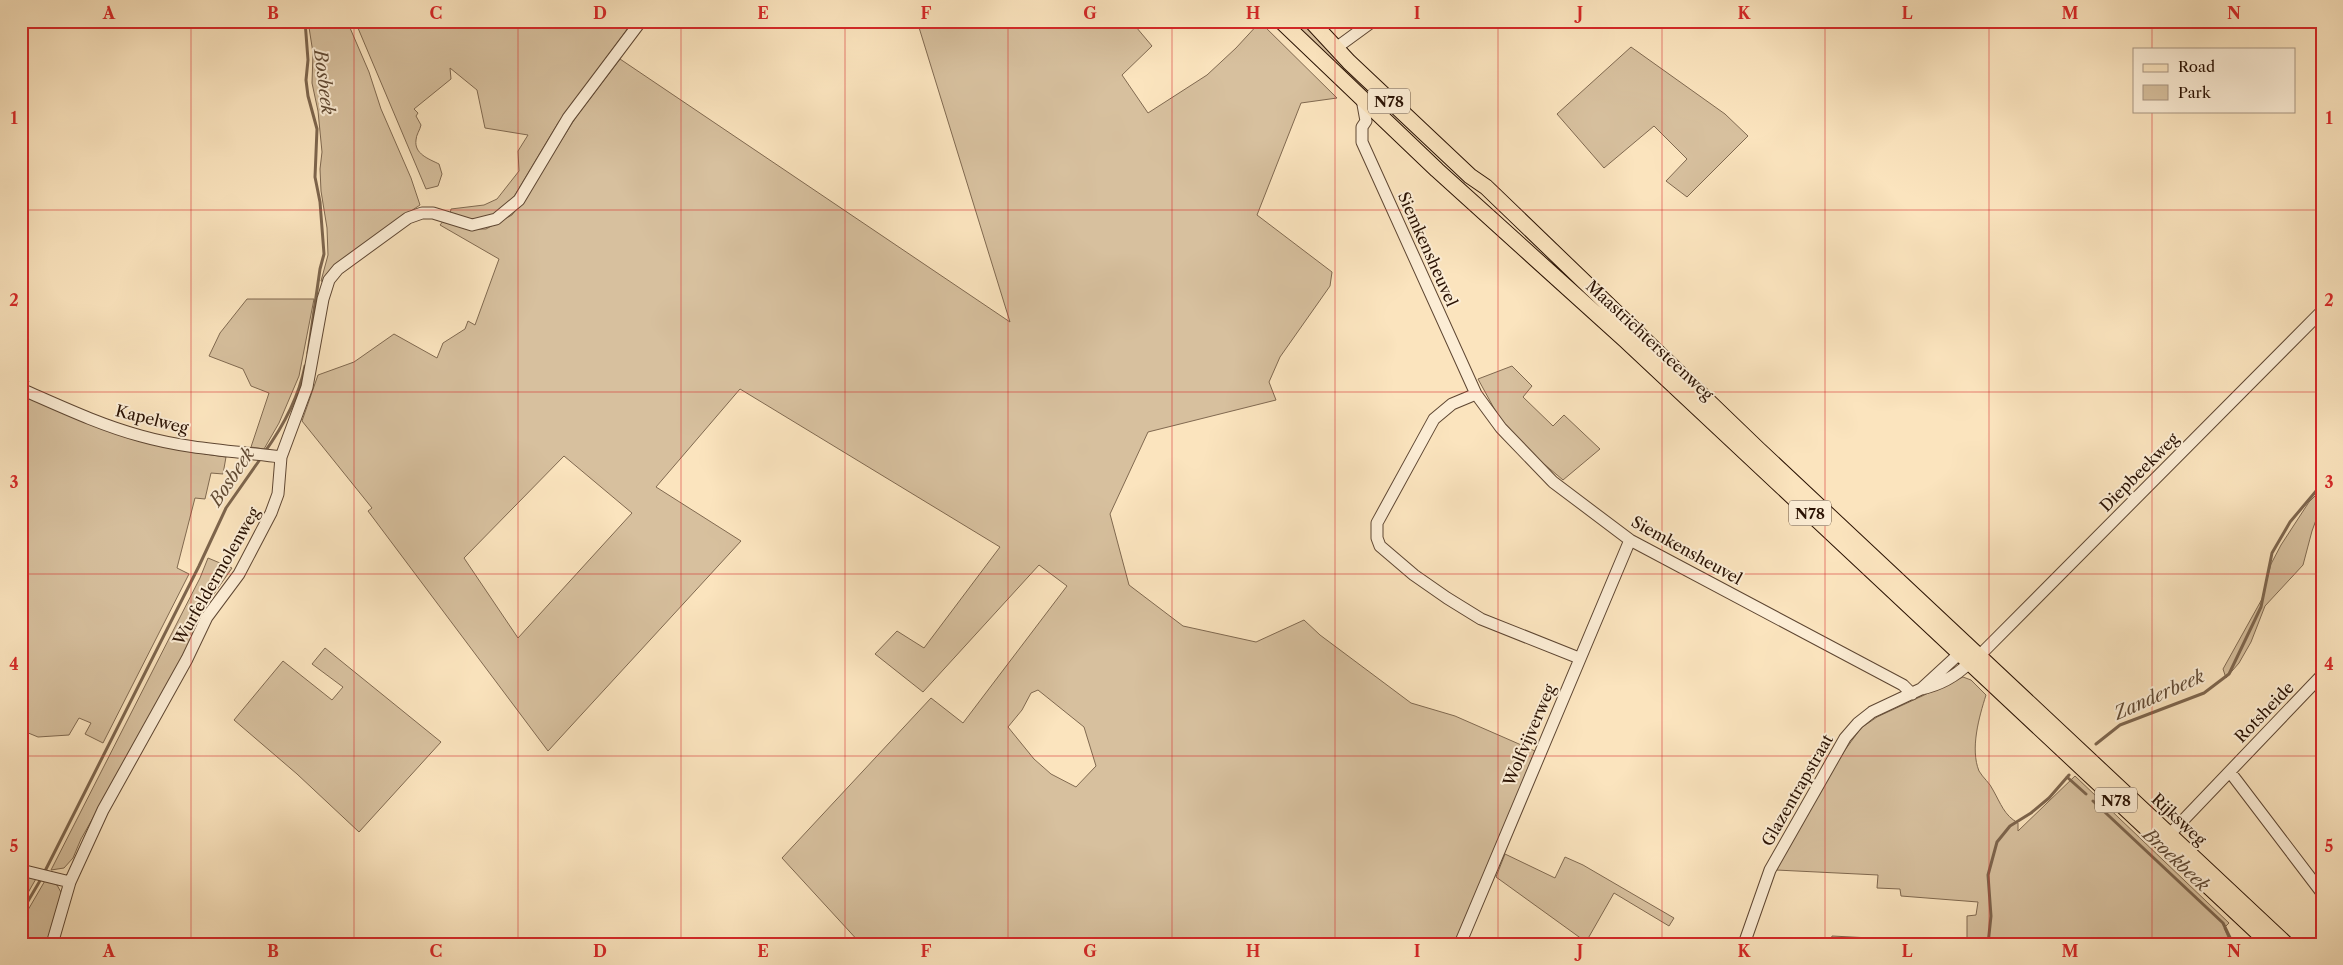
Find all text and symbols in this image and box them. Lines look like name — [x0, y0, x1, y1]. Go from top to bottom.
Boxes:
text: A — [102, 3, 116, 23]
text: B — [267, 3, 279, 23]
text: C — [430, 3, 442, 23]
text: D — [593, 3, 607, 23]
text: E — [757, 3, 769, 23]
text: F — [921, 3, 932, 23]
text: G — [1083, 3, 1097, 23]
text: H — [1246, 3, 1260, 23]
text: I — [1414, 3, 1421, 23]
text: J — [1574, 3, 1583, 23]
text: K — [1738, 3, 1752, 23]
text: L — [1901, 3, 1913, 23]
text: M — [2062, 3, 2079, 23]
text: N — [2227, 3, 2241, 23]
water label: Bosbeek — [309, 46, 339, 116]
legend — [2133, 48, 2296, 112]
text: Road — [2178, 57, 2215, 76]
text: Park — [2178, 83, 2212, 102]
road number: N78 — [1368, 88, 1410, 114]
text: 1 — [10, 108, 18, 128]
text: 1 — [2325, 108, 2333, 128]
street label: Siemkensheuvel — [1394, 189, 1462, 310]
street label: Maastrichtersteenweg — [1582, 276, 1718, 405]
text: 2 — [9, 290, 19, 310]
text: 2 — [2324, 290, 2334, 310]
street label: Kapelweg — [113, 400, 191, 438]
street label: Diepbeekweg — [2095, 428, 2183, 516]
water label: Bosbeek — [203, 443, 260, 512]
text: 3 — [9, 472, 19, 492]
text: 3 — [2324, 472, 2334, 492]
road number: N78 — [1789, 500, 1831, 526]
street label: Wurfeldermolenweg — [168, 503, 264, 649]
street label: Siemkensheuvel — [1628, 511, 1746, 589]
text: 4 — [9, 654, 19, 674]
text: 4 — [2324, 654, 2334, 674]
water label: Zanderbeek — [2109, 665, 2208, 725]
street label: Rotsheide — [2230, 677, 2298, 746]
street label: Wolfvijverweg — [1498, 681, 1560, 790]
street label: Glazentrapstraat — [1757, 730, 1837, 849]
road number: N78 — [2095, 788, 2137, 812]
street label: Rijksweg — [2148, 789, 2211, 850]
water label: Broekbeek — [2137, 822, 2214, 897]
text: 5 — [10, 836, 19, 856]
text: 5 — [2325, 836, 2334, 856]
text: A — [102, 941, 116, 961]
text: B — [267, 941, 279, 961]
text: C — [430, 941, 442, 961]
text: D — [593, 941, 607, 961]
text: E — [757, 941, 769, 961]
text: F — [921, 941, 932, 961]
text: G — [1083, 941, 1097, 961]
text: H — [1246, 941, 1260, 961]
text: I — [1414, 941, 1421, 961]
text: J — [1574, 941, 1583, 961]
text: K — [1738, 941, 1752, 961]
text: L — [1901, 941, 1913, 961]
text: M — [2062, 941, 2079, 961]
text: N — [2227, 941, 2241, 961]

